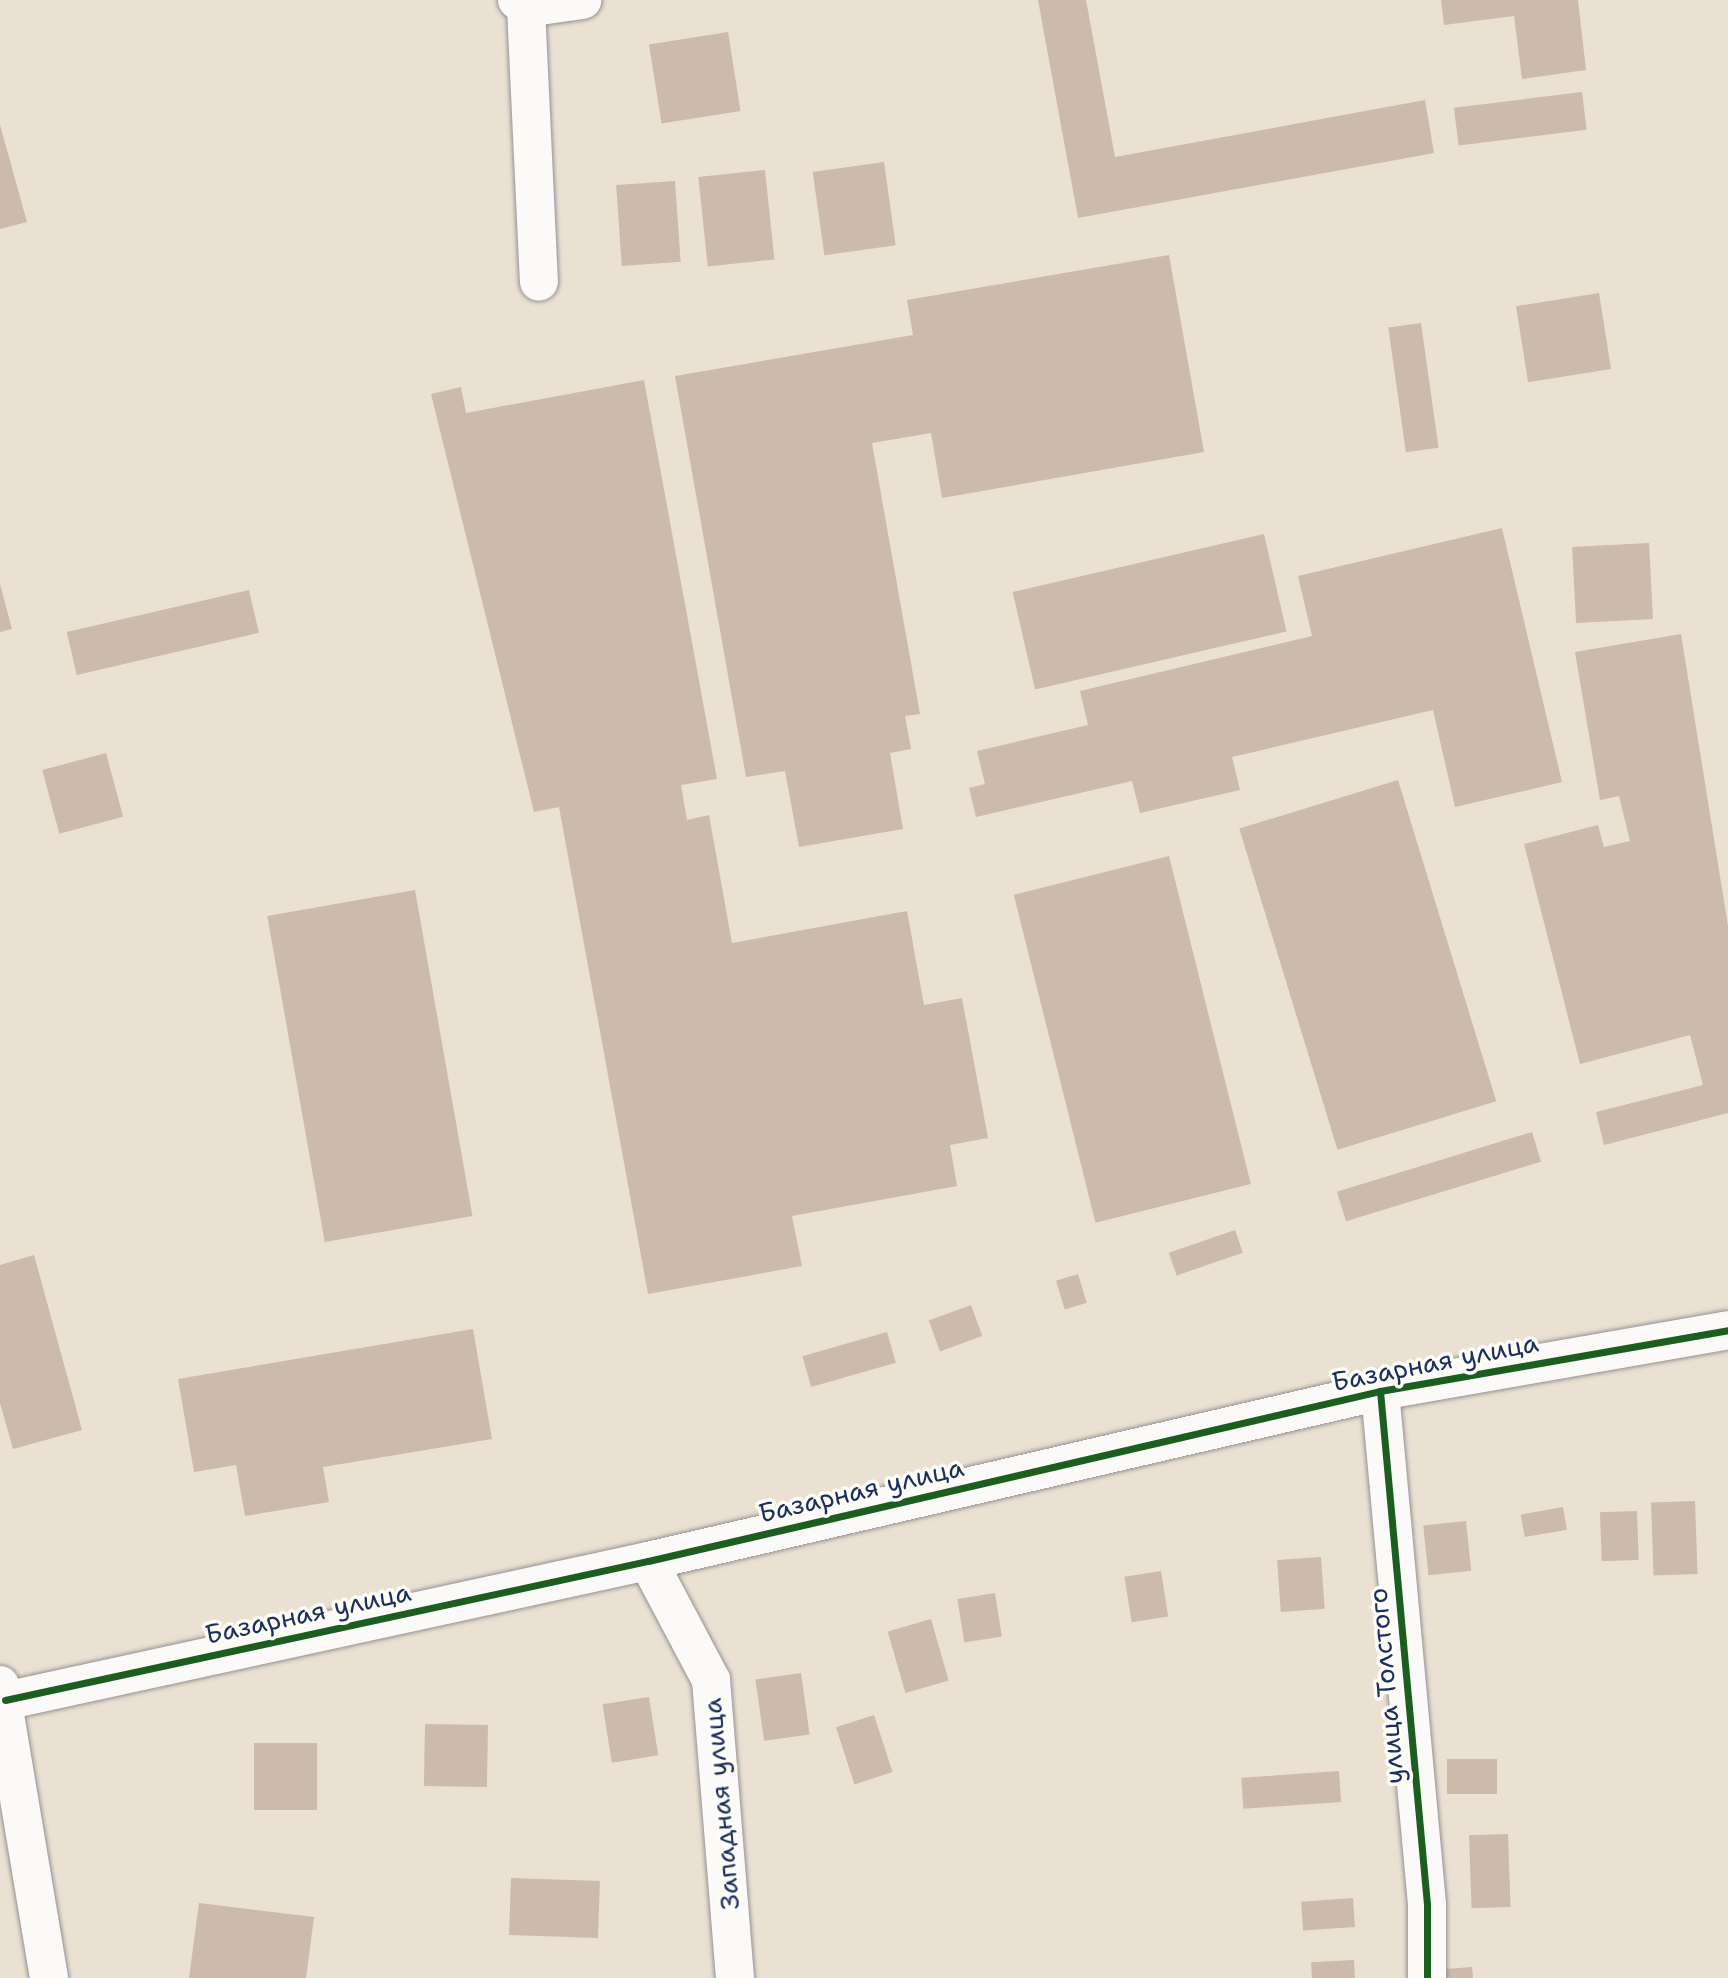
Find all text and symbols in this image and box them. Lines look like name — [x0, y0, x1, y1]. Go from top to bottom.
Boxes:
street label: Базарная улица — [1329, 1327, 1541, 1397]
street label: Базарная улица — [755, 1451, 967, 1529]
street label: Базарная улица — [202, 1576, 414, 1650]
street label: улица Толстого — [1362, 1587, 1410, 1785]
street label: Западная улица — [696, 1697, 746, 1911]

